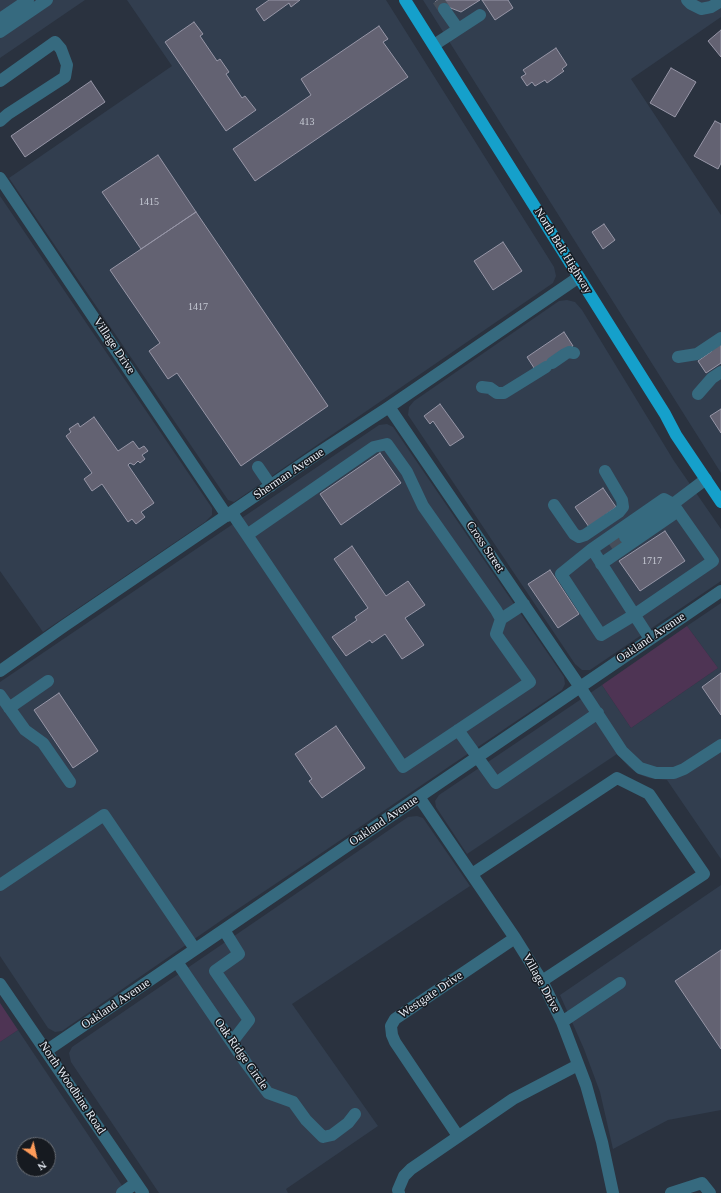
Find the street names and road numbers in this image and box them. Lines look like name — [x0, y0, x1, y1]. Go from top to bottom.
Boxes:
street label: North Belt Highway — [531, 206, 595, 296]
street label: Village Drive — [90, 315, 138, 377]
street label: Sherman Avenue — [251, 445, 327, 503]
street label: Cross Street — [463, 519, 507, 575]
street label: Oakland Avenue — [614, 610, 688, 666]
street label: Oakland Avenue — [347, 793, 421, 849]
street label: Village Drive — [519, 951, 563, 1015]
street label: Westgate Drive — [396, 968, 466, 1022]
street label: Oakland Avenue — [79, 976, 153, 1032]
street label: Oak Ridge Circle — [211, 1015, 271, 1093]
street label: North Woodbine Road — [36, 1039, 108, 1137]

